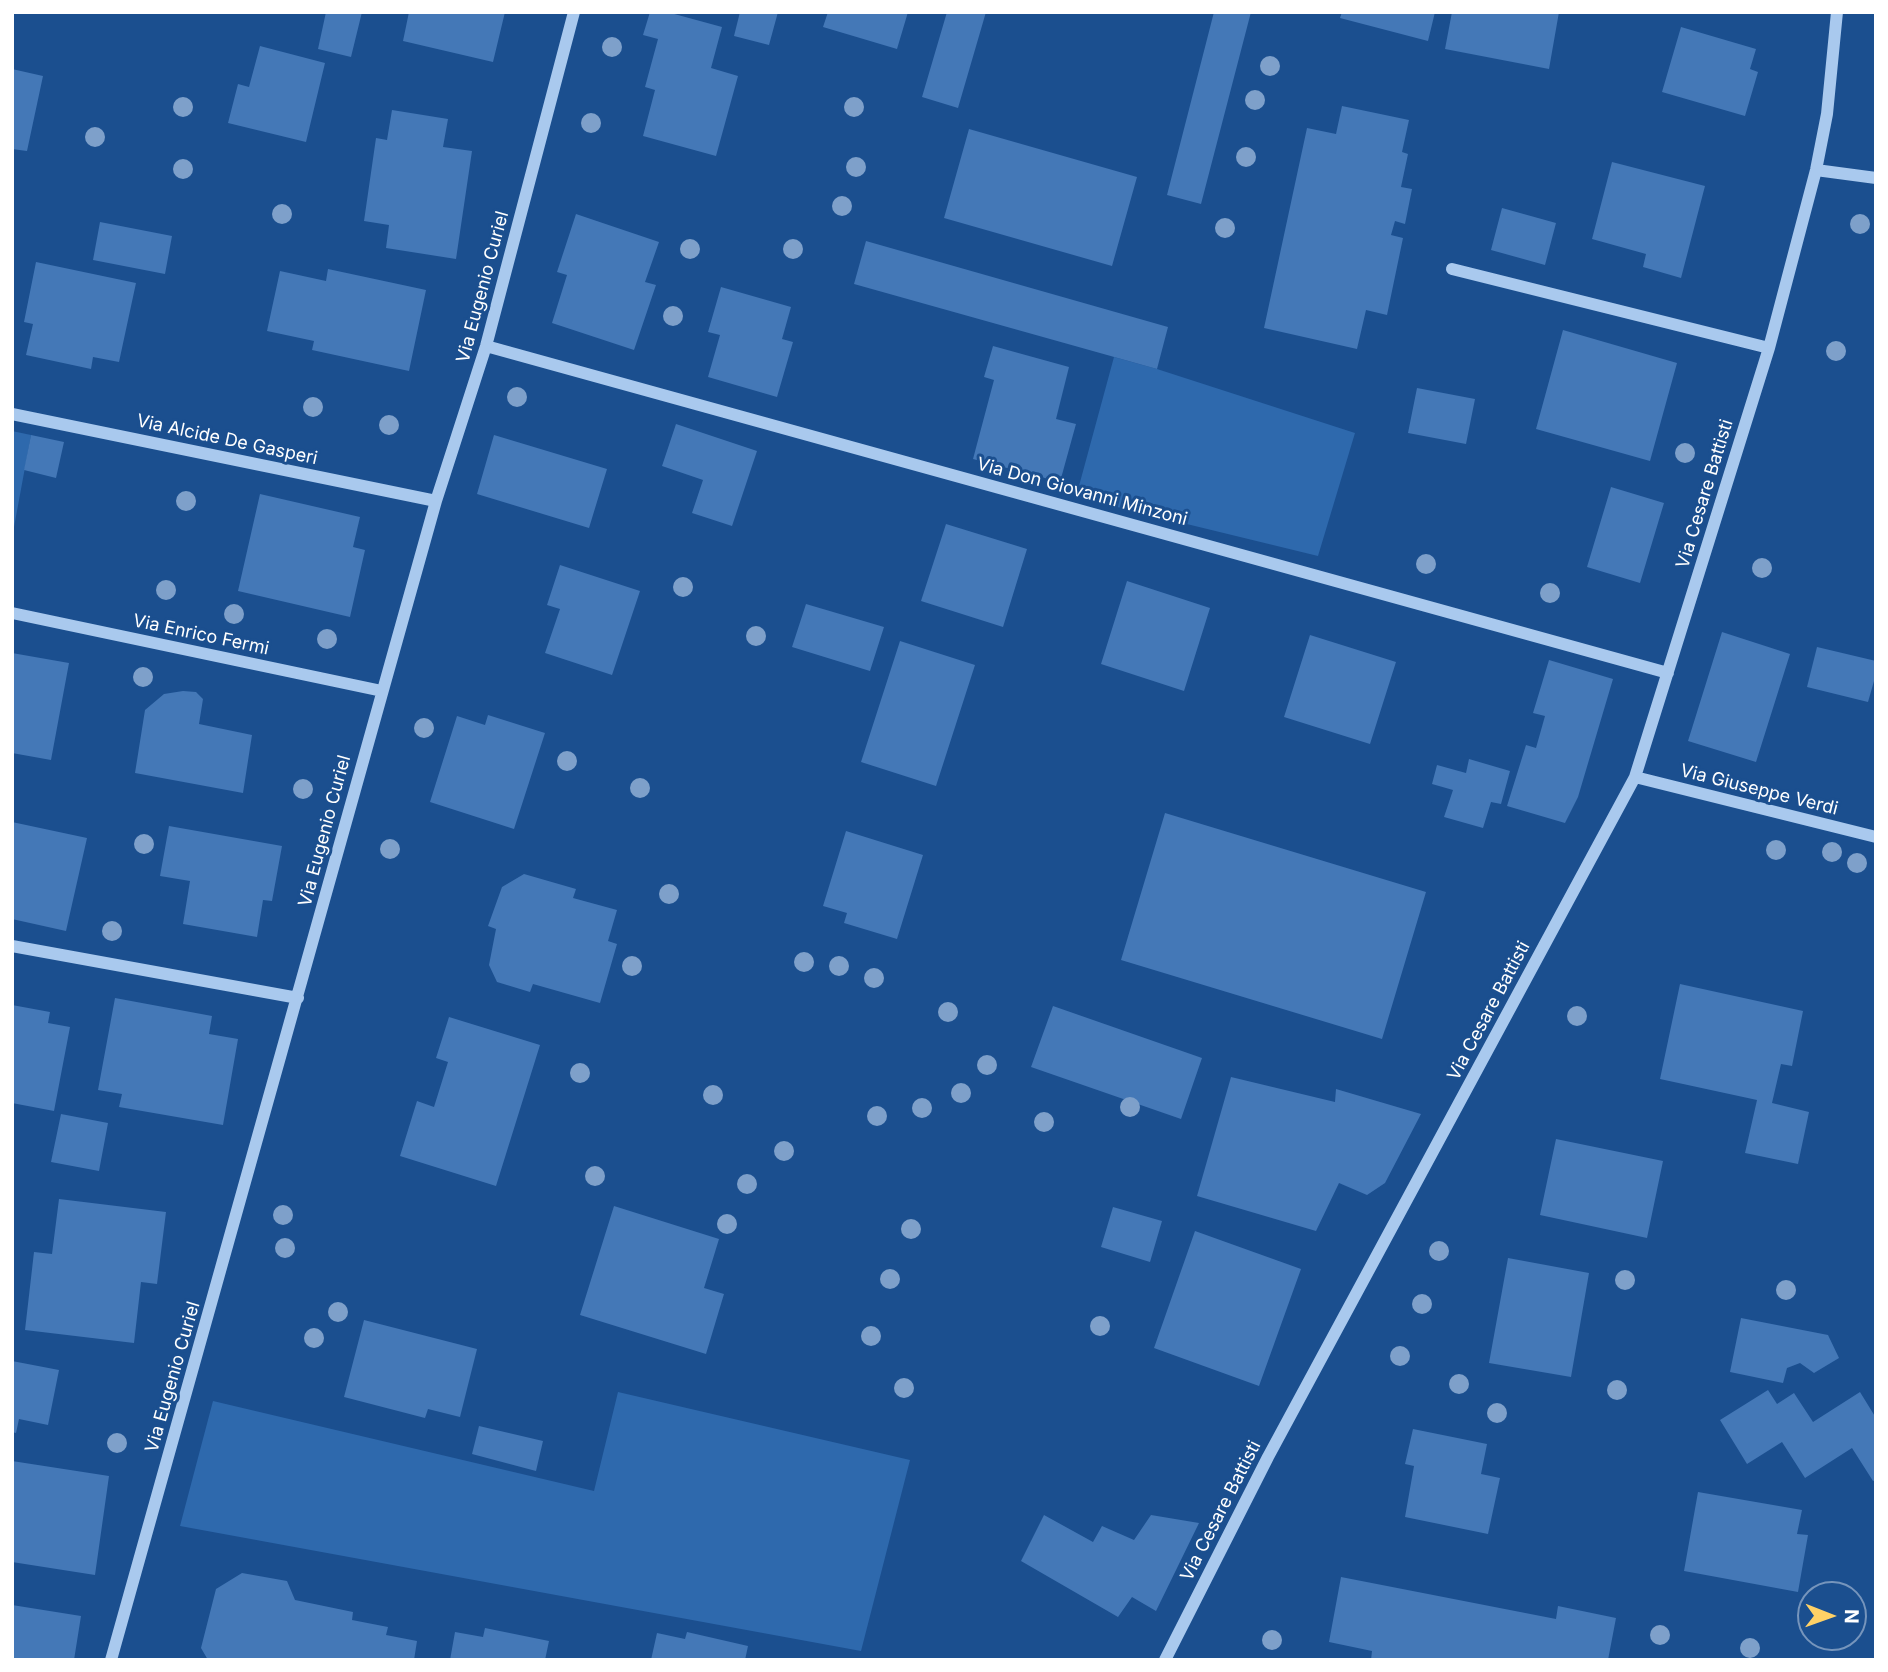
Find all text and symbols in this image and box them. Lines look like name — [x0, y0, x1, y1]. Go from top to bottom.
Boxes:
street label: Via Eugenio Curiel — [452, 209, 514, 365]
street label: Via Alcide De Gasperi — [135, 410, 319, 470]
street label: Via Cesare Battisti — [1672, 417, 1738, 571]
street label: Via Don Giovanni Minzoni — [974, 453, 1190, 531]
street label: Via Enrico Fermi — [131, 610, 271, 660]
street label: Via Eugenio Curiel — [294, 753, 356, 909]
street label: Via Giuseppe Verdi — [1678, 760, 1840, 820]
street label: Via Cesare Battisti — [1443, 938, 1535, 1084]
street label: Via Eugenio Curiel — [141, 1299, 205, 1455]
street label: Via Cesare Battisti — [1176, 1437, 1266, 1585]
north arrow — [1797, 1581, 1867, 1651]
text: N — [1840, 1609, 1863, 1624]

